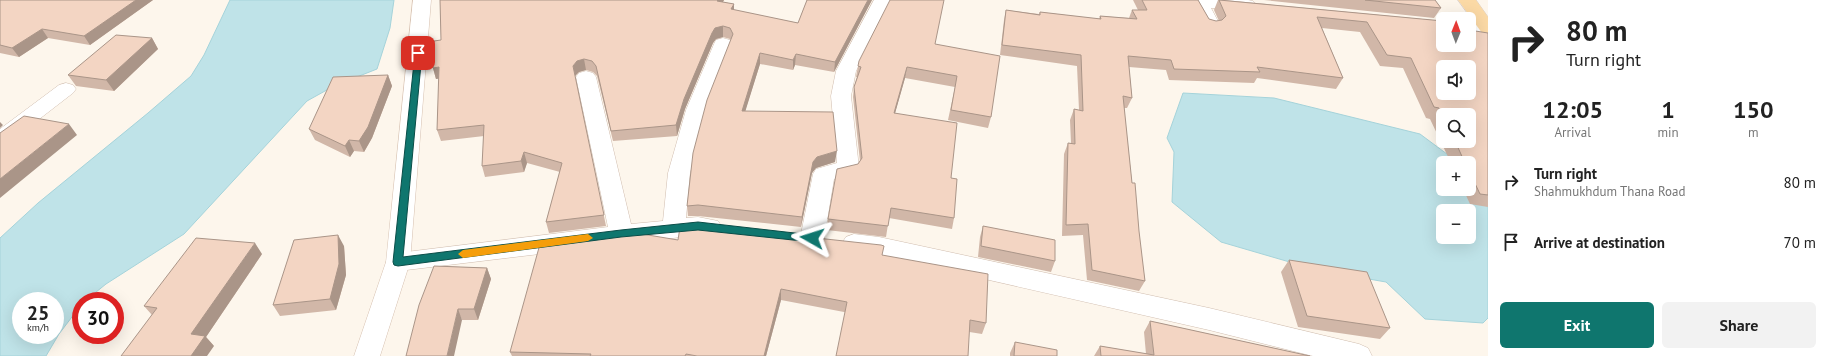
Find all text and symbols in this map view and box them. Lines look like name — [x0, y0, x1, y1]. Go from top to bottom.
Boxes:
north arrow — [1436, 12, 1476, 52]
map controls — [1436, 12, 1476, 244]
text: 80 m — [1566, 12, 1627, 49]
icon: right — [1500, 16, 1552, 68]
pin — [401, 36, 435, 70]
icon: arrive — [407, 42, 429, 64]
text: Turn right — [1566, 48, 1641, 71]
button: sound — [1436, 60, 1476, 100]
text: 12:05 — [1542, 94, 1603, 125]
text: 1 — [1661, 94, 1675, 125]
text: 150 — [1733, 94, 1774, 125]
button: search — [1436, 108, 1476, 148]
text: Arrival — [1555, 124, 1591, 141]
text: min — [1657, 124, 1679, 141]
text: m — [1748, 124, 1759, 141]
button: + — [1436, 156, 1476, 196]
text: Turn right — [1534, 164, 1597, 183]
icon: right — [1500, 171, 1522, 193]
text: 80 m — [1783, 173, 1816, 192]
text: Shahmukhdum Thana Road — [1534, 183, 1685, 200]
button: − — [1436, 204, 1476, 244]
position arrow — [791, 217, 833, 259]
icon: arrive — [1500, 231, 1522, 253]
text: Arrive at destination — [1534, 233, 1665, 252]
text: 70 m — [1783, 233, 1816, 252]
speed limit sign: 30 — [72, 292, 124, 344]
text: 25 — [27, 300, 49, 326]
button: Exit — [1500, 302, 1654, 348]
button: Share — [1662, 302, 1816, 348]
text: km/h — [27, 321, 49, 334]

